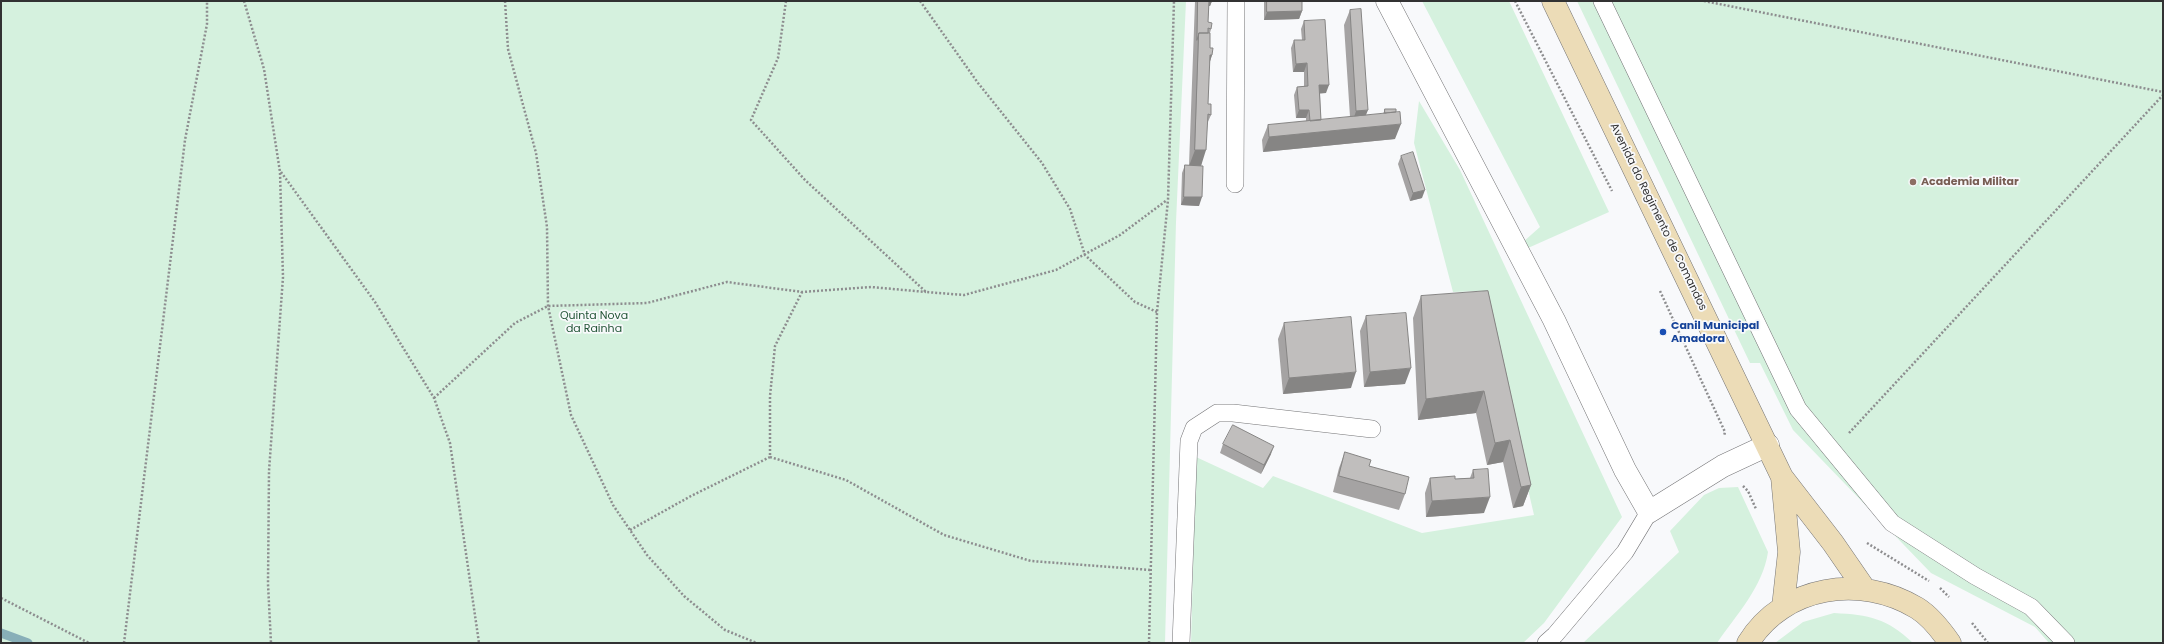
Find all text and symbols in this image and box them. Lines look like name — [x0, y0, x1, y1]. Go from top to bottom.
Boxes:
street label: Avenida do Regimento de Comandos — [1607, 121, 1709, 313]
place label: Academia Militar — [1921, 175, 2019, 189]
marker: Academia Militar — [1908, 177, 1918, 187]
park label: Quinta Nova da Rainha — [560, 309, 628, 335]
place label: Canil Municipal Amadora — [1671, 319, 1759, 345]
marker: Canil Municipal Amadora — [1658, 327, 1668, 337]

